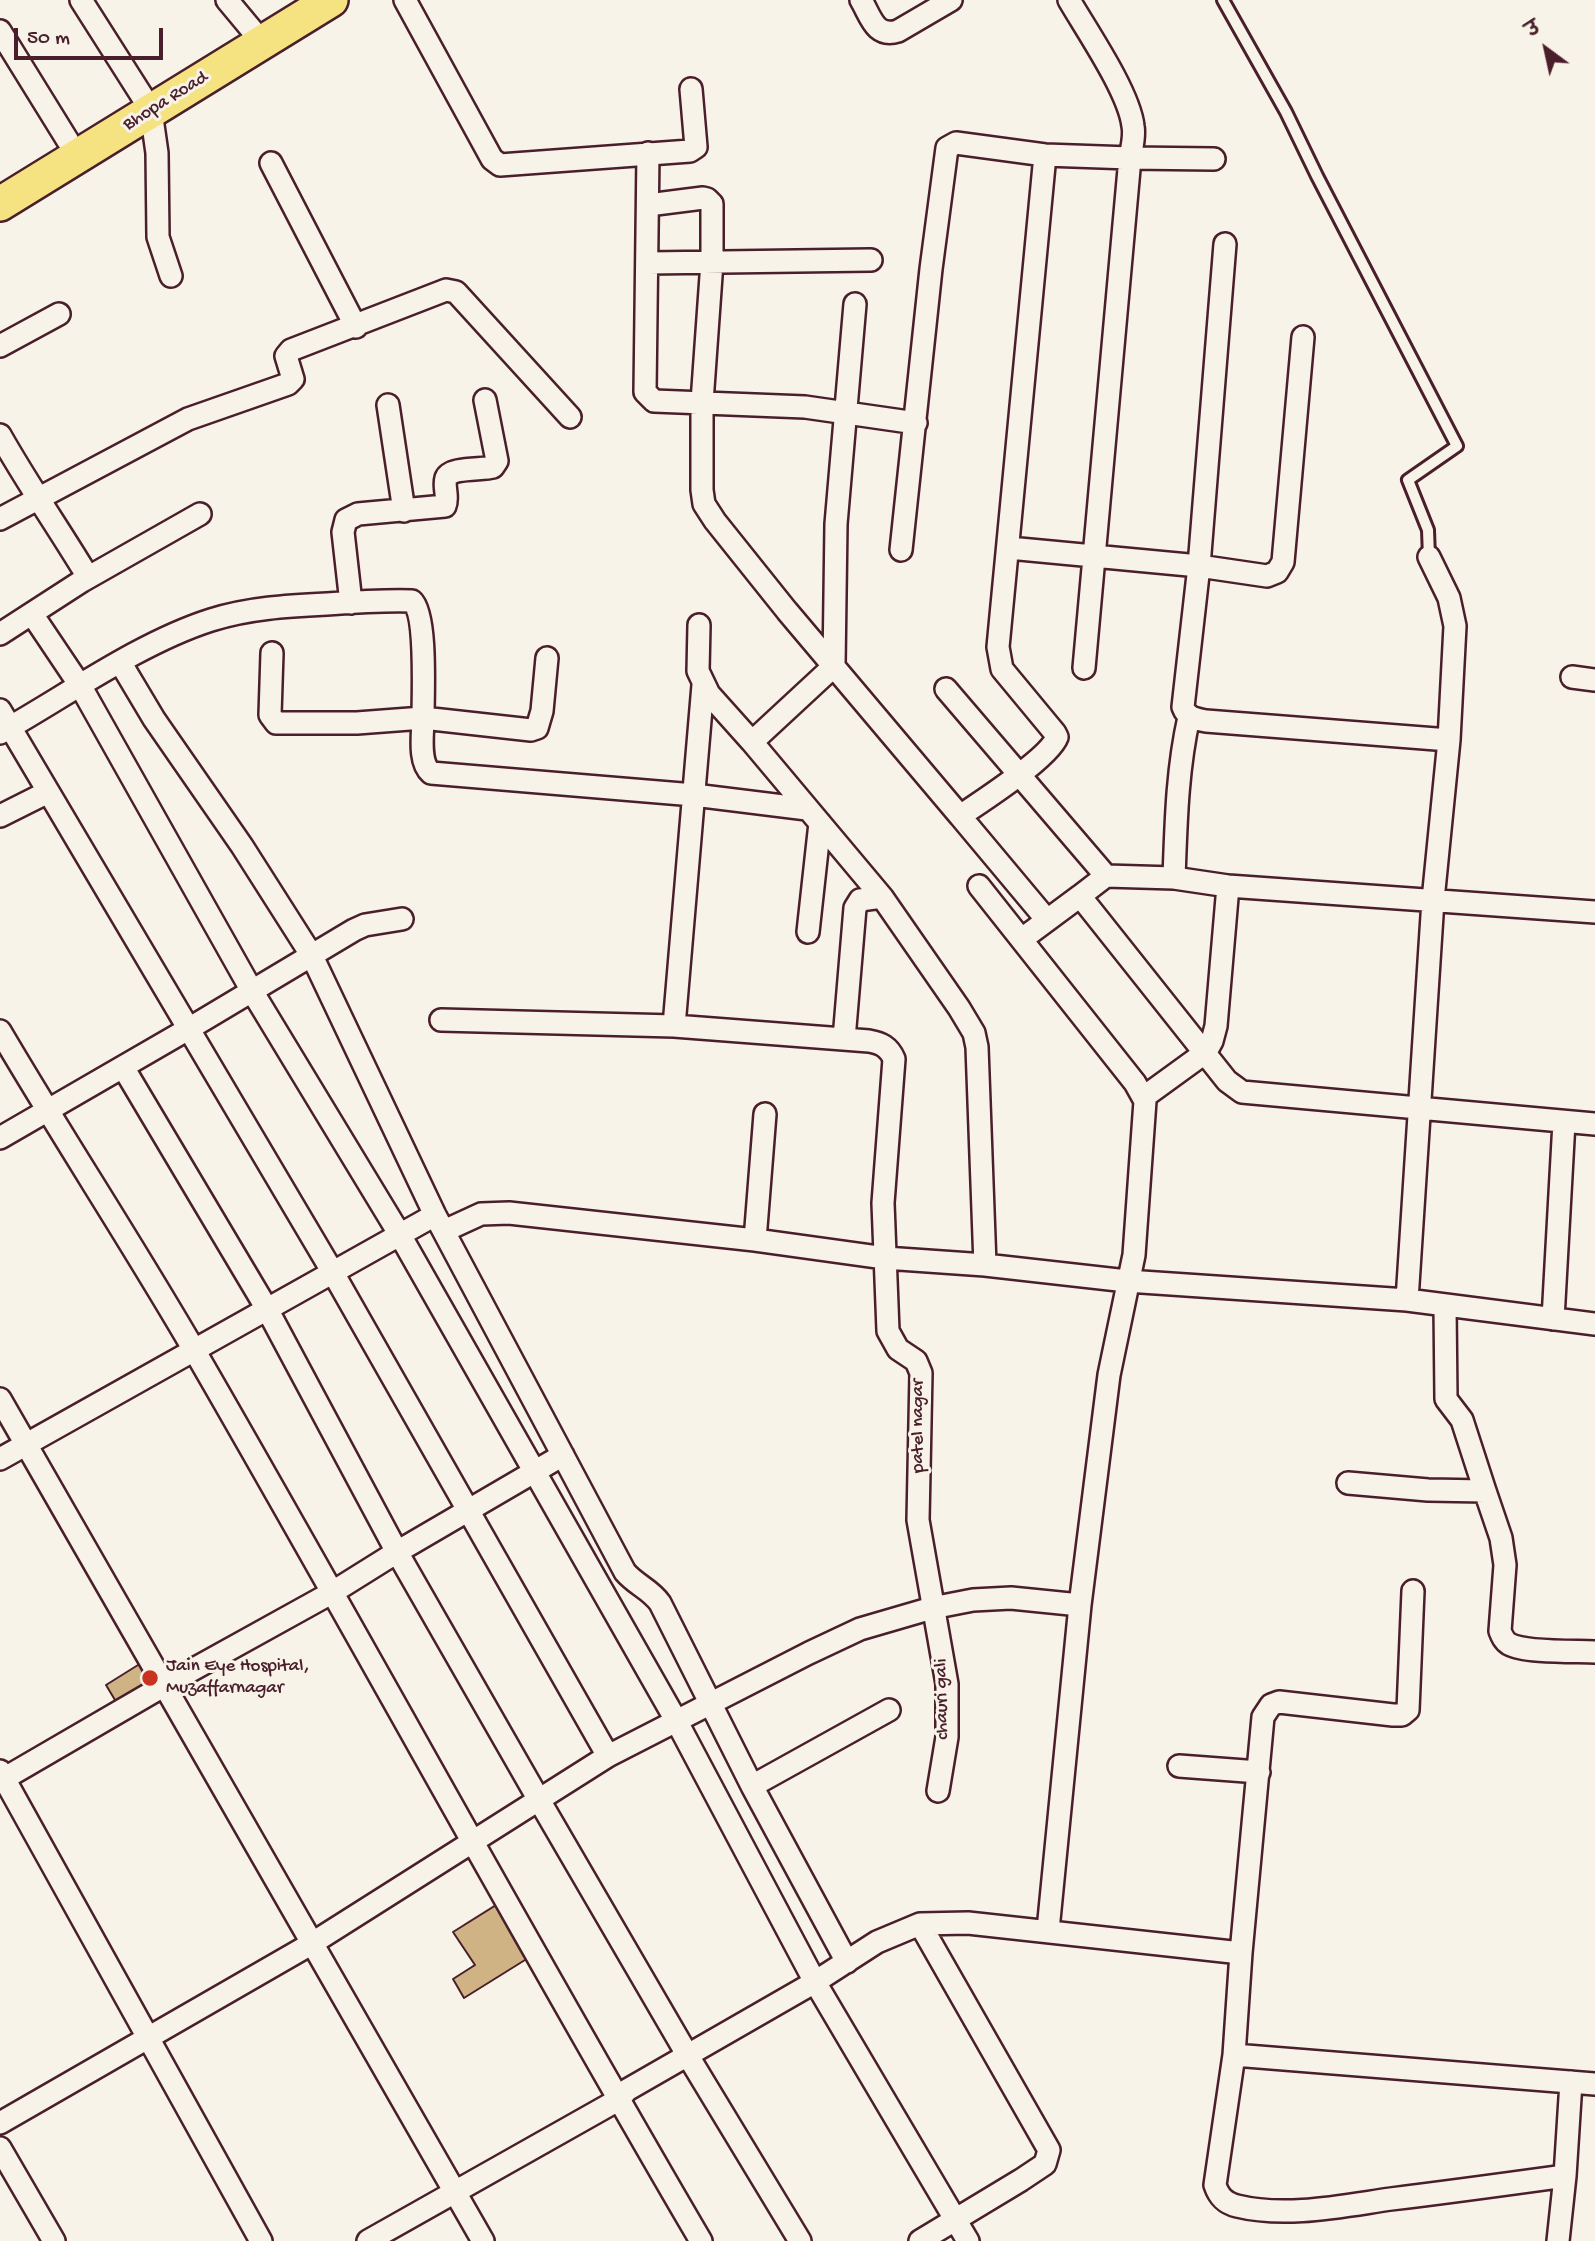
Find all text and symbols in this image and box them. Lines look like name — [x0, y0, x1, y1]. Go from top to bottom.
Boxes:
scale bar — [18, 14, 166, 58]
north arrow — [1511, 14, 1581, 84]
text: उ — [1523, 18, 1546, 44]
text: 50 m — [27, 27, 70, 52]
street label: Bhopa Road — [119, 67, 213, 137]
street label: patel nagar — [908, 1379, 930, 1473]
place label: Jain Eye Hospital, Muzaffarnagar — [166, 1656, 309, 1700]
street label: chauri gali — [931, 1658, 955, 1740]
marker: Jain Eye Hospital, Muzaffarnagar — [140, 1668, 160, 1688]

